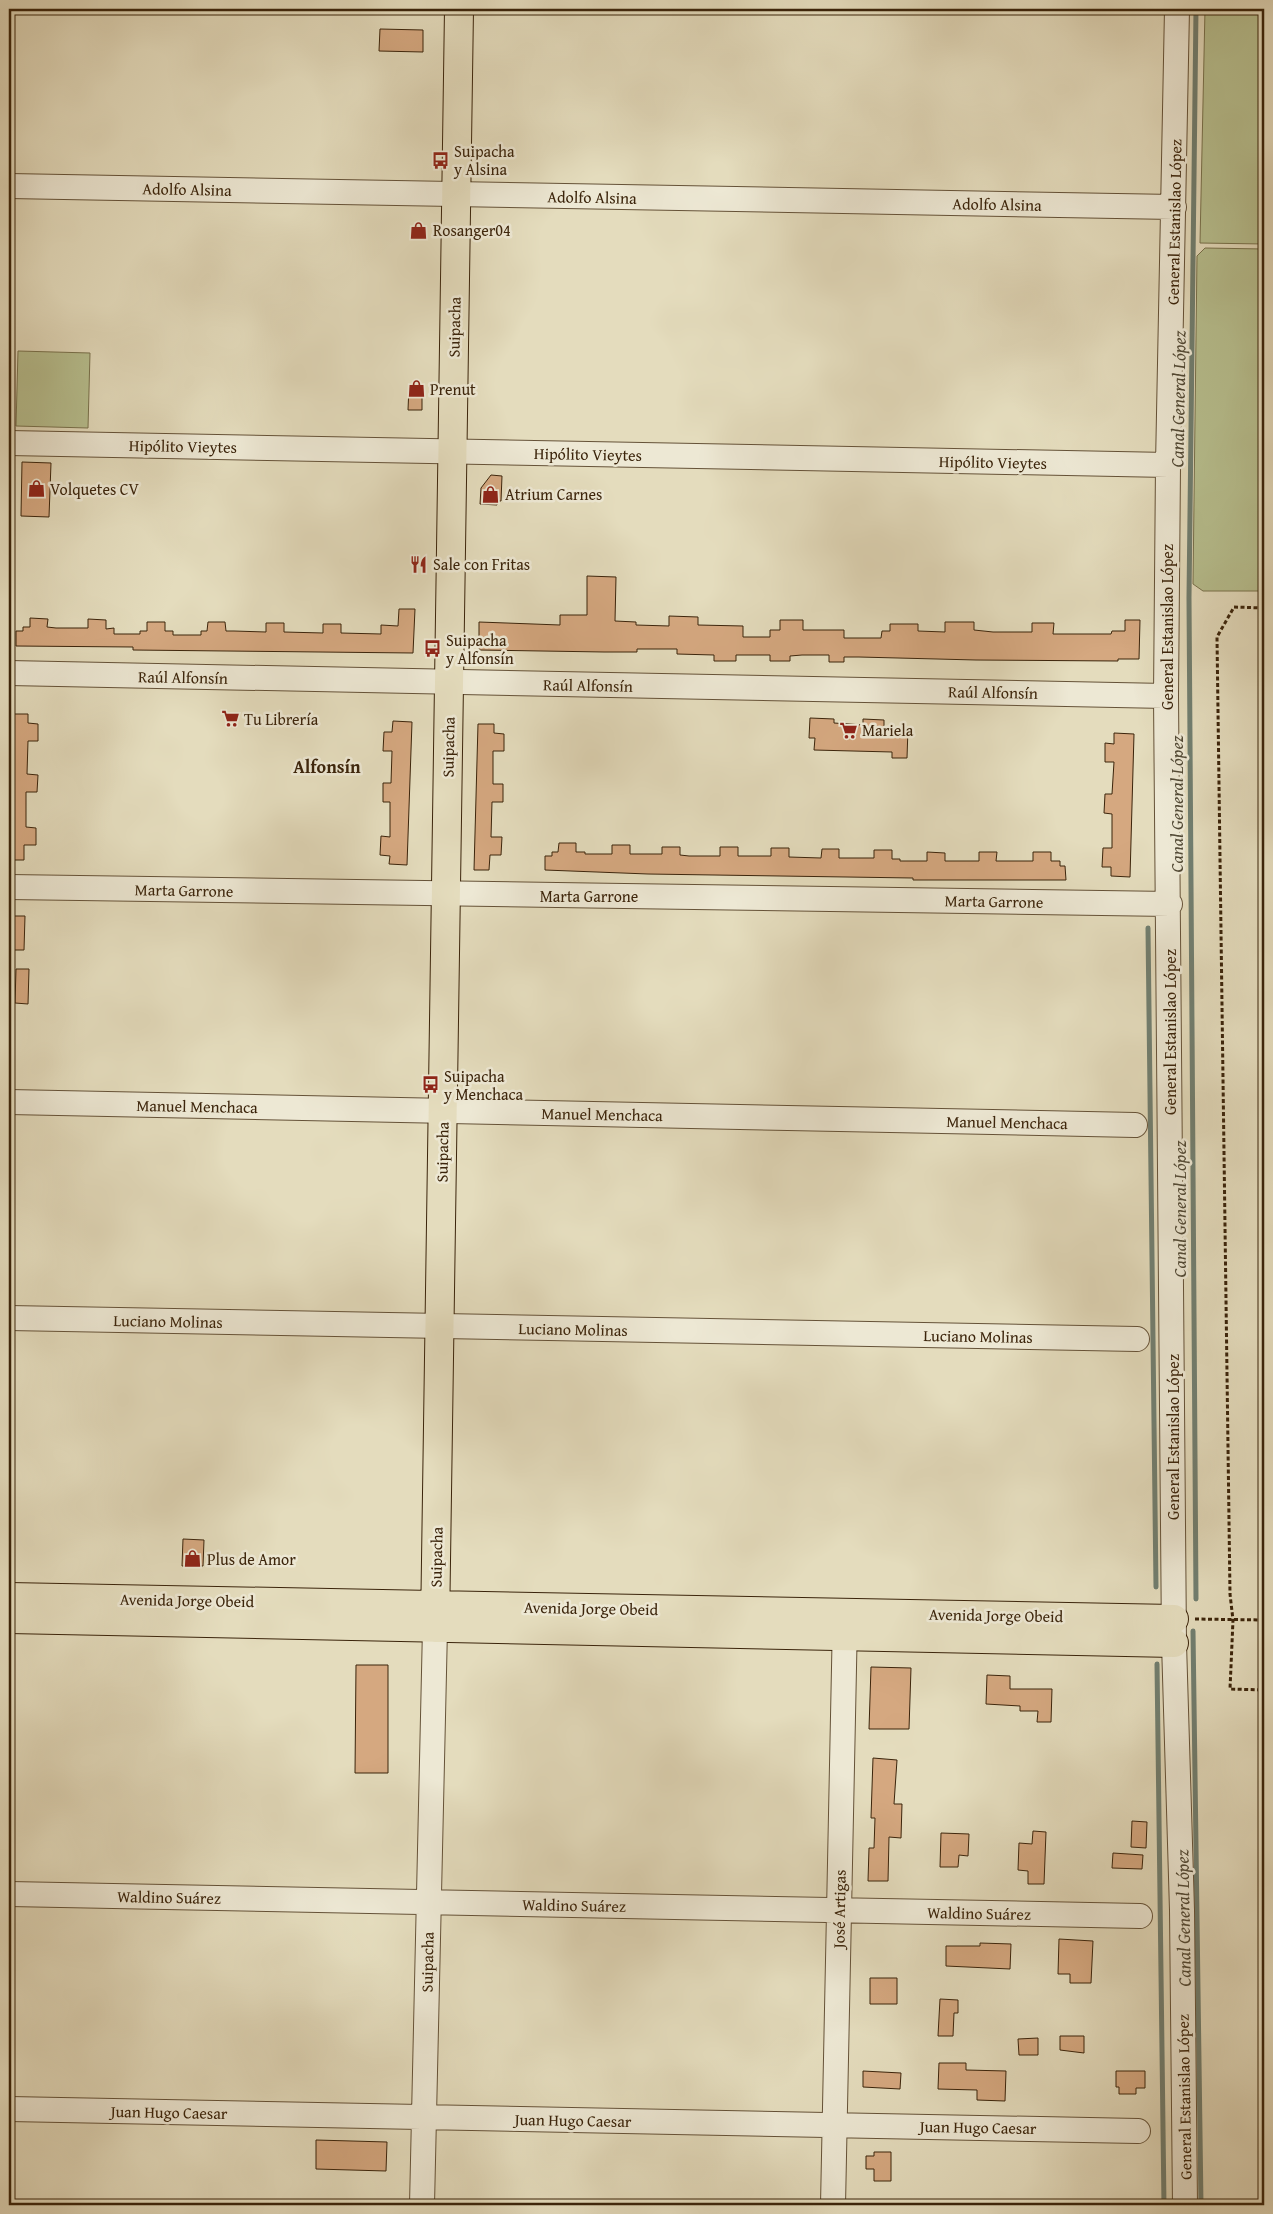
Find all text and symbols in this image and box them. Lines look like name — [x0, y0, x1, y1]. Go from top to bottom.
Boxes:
place label: Suipacha y Alsina — [453, 139, 515, 181]
street label: General Estanislao López — [1161, 139, 1187, 305]
bus stop icon: Suipacha y Alsina — [430, 150, 450, 170]
street label: Adolfo Alsina — [142, 176, 232, 202]
street label: Adolfo Alsina — [547, 184, 637, 210]
street label: Adolfo Alsina — [952, 191, 1042, 217]
place label: Rosanger04 — [433, 218, 511, 242]
shop icon: Rosanger04 — [409, 220, 429, 240]
street label: Suipacha — [441, 296, 467, 357]
water label: Canal General López — [1163, 330, 1193, 468]
place label: Prenut — [430, 377, 476, 401]
shop icon: Prenut — [406, 379, 426, 399]
street label: Hipólito Vieytes — [129, 433, 237, 459]
street label: Hipólito Vieytes — [534, 441, 642, 467]
street label: Hipólito Vieytes — [939, 449, 1047, 475]
place label: Volquetes CV — [50, 477, 140, 501]
shop icon: Volquetes CV — [26, 479, 46, 499]
place label: Atrium Carnes — [505, 482, 602, 506]
shop icon: Atrium Carnes — [481, 484, 501, 504]
street label: General Estanislao López — [1155, 544, 1179, 710]
place label: Sale con Fritas — [433, 552, 530, 576]
restaurant icon: Sale con Fritas — [409, 554, 429, 574]
place label: Suipacha y Alfonsín — [445, 628, 514, 670]
bus stop icon: Suipacha y Alfonsín — [422, 639, 442, 659]
street label: Raúl Alfonsín — [138, 664, 228, 690]
street label: Raúl Alfonsín — [543, 672, 633, 698]
street label: Raúl Alfonsín — [948, 679, 1038, 705]
place label: Tu Librería — [244, 707, 319, 731]
supermarket icon: Tu Librería — [220, 709, 240, 729]
street label: Suipacha — [435, 716, 461, 777]
place label: Mariela — [862, 718, 914, 742]
supermarket icon: Mariela — [838, 720, 858, 740]
water label: Canal General López — [1163, 735, 1190, 873]
district label: Alfonsín — [293, 753, 361, 780]
street label: Marta Garrone — [134, 877, 234, 903]
street label: Marta Garrone — [540, 884, 638, 908]
street label: Marta Garrone — [944, 888, 1044, 914]
street label: General Estanislao López — [1158, 949, 1182, 1115]
place label: Suipacha y Menchaca — [443, 1064, 524, 1106]
bus stop icon: Suipacha y Menchaca — [420, 1075, 440, 1095]
street label: Manuel Menchaca — [136, 1093, 258, 1119]
street label: Manuel Menchaca — [541, 1101, 663, 1127]
street label: Manuel Menchaca — [946, 1109, 1068, 1135]
street label: Suipacha — [429, 1121, 455, 1182]
water label: Canal General López — [1166, 1140, 1193, 1278]
street label: Luciano Molinas — [113, 1308, 223, 1334]
street label: Luciano Molinas — [518, 1316, 628, 1342]
street label: Luciano Molinas — [923, 1323, 1033, 1349]
street label: General Estanislao López — [1161, 1354, 1185, 1520]
street label: Suipacha — [423, 1526, 449, 1587]
place label: Plus de Amor — [207, 1547, 296, 1571]
shop icon: Plus de Amor — [183, 1549, 203, 1569]
street label: Avenida Jorge Obeid — [120, 1587, 255, 1613]
street label: Avenida Jorge Obeid — [524, 1595, 659, 1621]
street label: Avenida Jorge Obeid — [929, 1602, 1064, 1628]
water label: Canal General López — [1168, 1849, 1198, 1987]
street label: José Artigas — [826, 1869, 852, 1951]
street label: Waldino Suárez — [117, 1884, 221, 1910]
street label: Waldino Suárez — [522, 1892, 626, 1918]
street label: Waldino Suárez — [927, 1900, 1031, 1926]
street label: Suipacha — [414, 1931, 440, 1992]
street label: General Estanislao López — [1171, 2014, 1197, 2180]
street label: Juan Hugo Caesar — [108, 2099, 228, 2125]
street label: Juan Hugo Caesar — [512, 2107, 632, 2133]
street label: Juan Hugo Caesar — [917, 2114, 1037, 2140]

